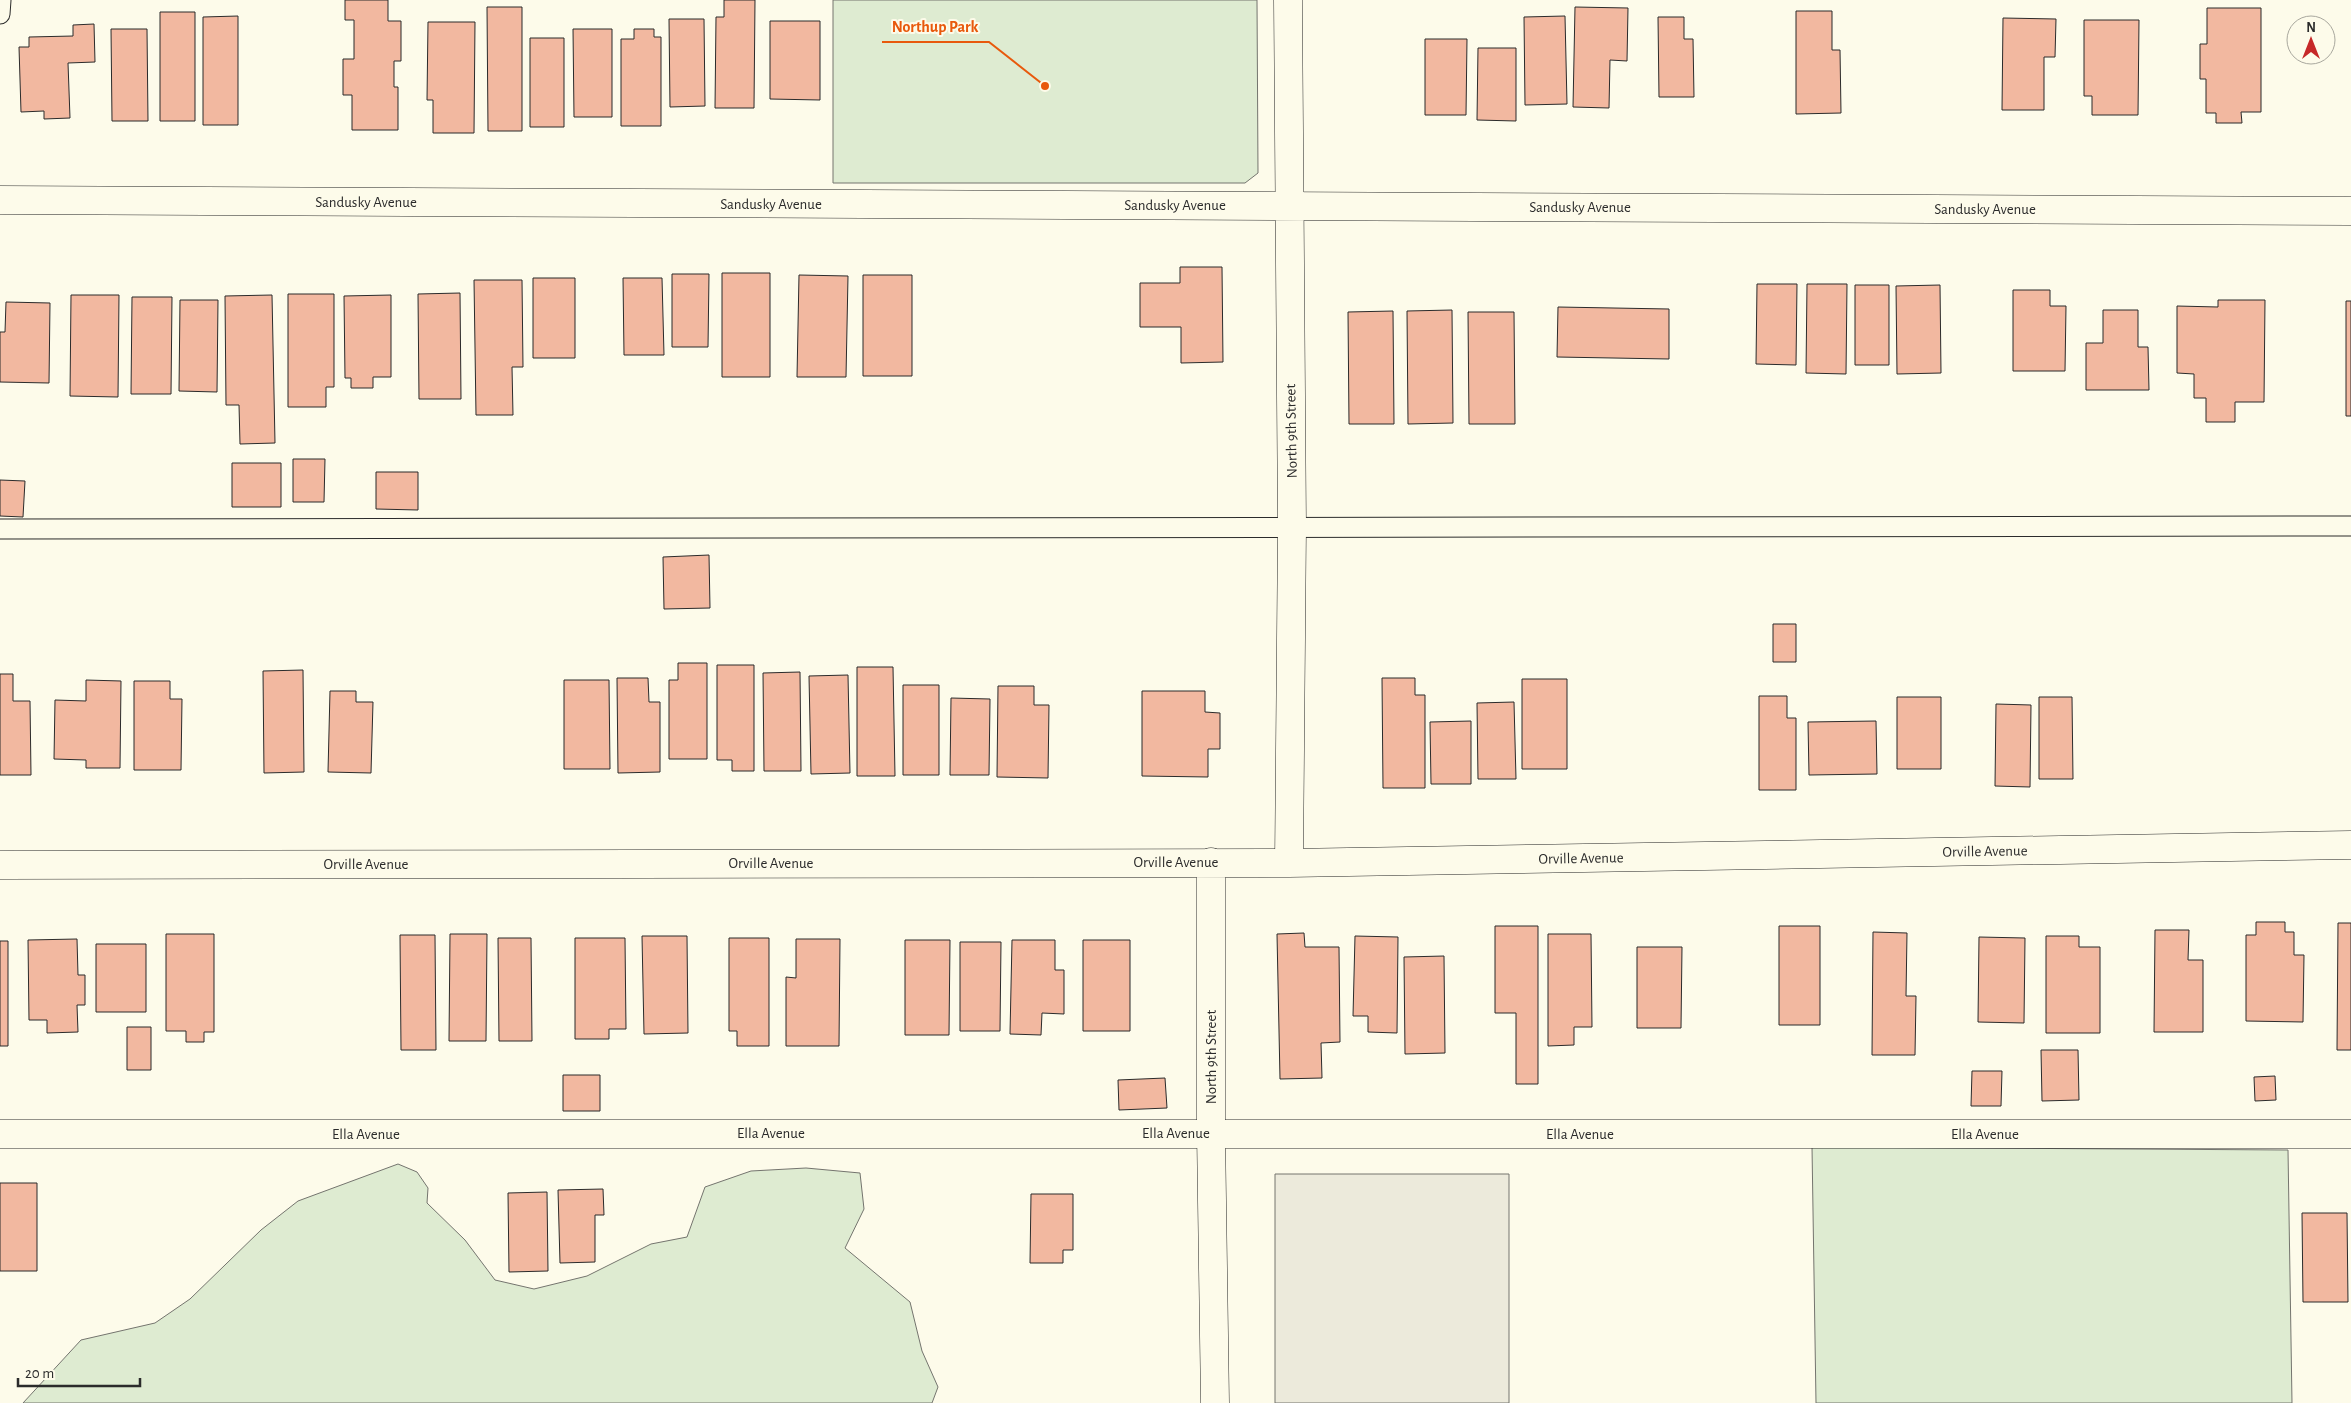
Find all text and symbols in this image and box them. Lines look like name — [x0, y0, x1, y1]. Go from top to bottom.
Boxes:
callout: Northup Park — [882, 11, 989, 42]
north arrow — [2286, 15, 2336, 65]
text: Northup Park — [892, 19, 978, 35]
text: N — [2306, 21, 2316, 35]
street label: Sandusky Avenue — [315, 195, 417, 210]
street label: Sandusky Avenue — [720, 197, 822, 212]
street label: Sandusky Avenue — [1124, 198, 1226, 213]
street label: Sandusky Avenue — [1529, 200, 1631, 215]
street label: Sandusky Avenue — [1934, 202, 2036, 217]
street label: North 9th Street — [1283, 383, 1300, 478]
street label: Orville Avenue — [1942, 843, 2028, 860]
street label: Orville Avenue — [1538, 850, 1624, 867]
street label: Orville Avenue — [1133, 855, 1219, 870]
street label: Orville Avenue — [728, 856, 814, 871]
street label: Orville Avenue — [323, 857, 409, 872]
street label: North 9th Street — [1204, 1010, 1219, 1104]
street label: Ella Avenue — [737, 1126, 805, 1141]
street label: Ella Avenue — [1142, 1126, 1210, 1141]
street label: Ella Avenue — [332, 1127, 400, 1142]
street label: Ella Avenue — [1546, 1127, 1614, 1142]
street label: Ella Avenue — [1951, 1127, 2019, 1142]
scale bar — [18, 1356, 140, 1388]
text: 20 m — [25, 1366, 54, 1381]

